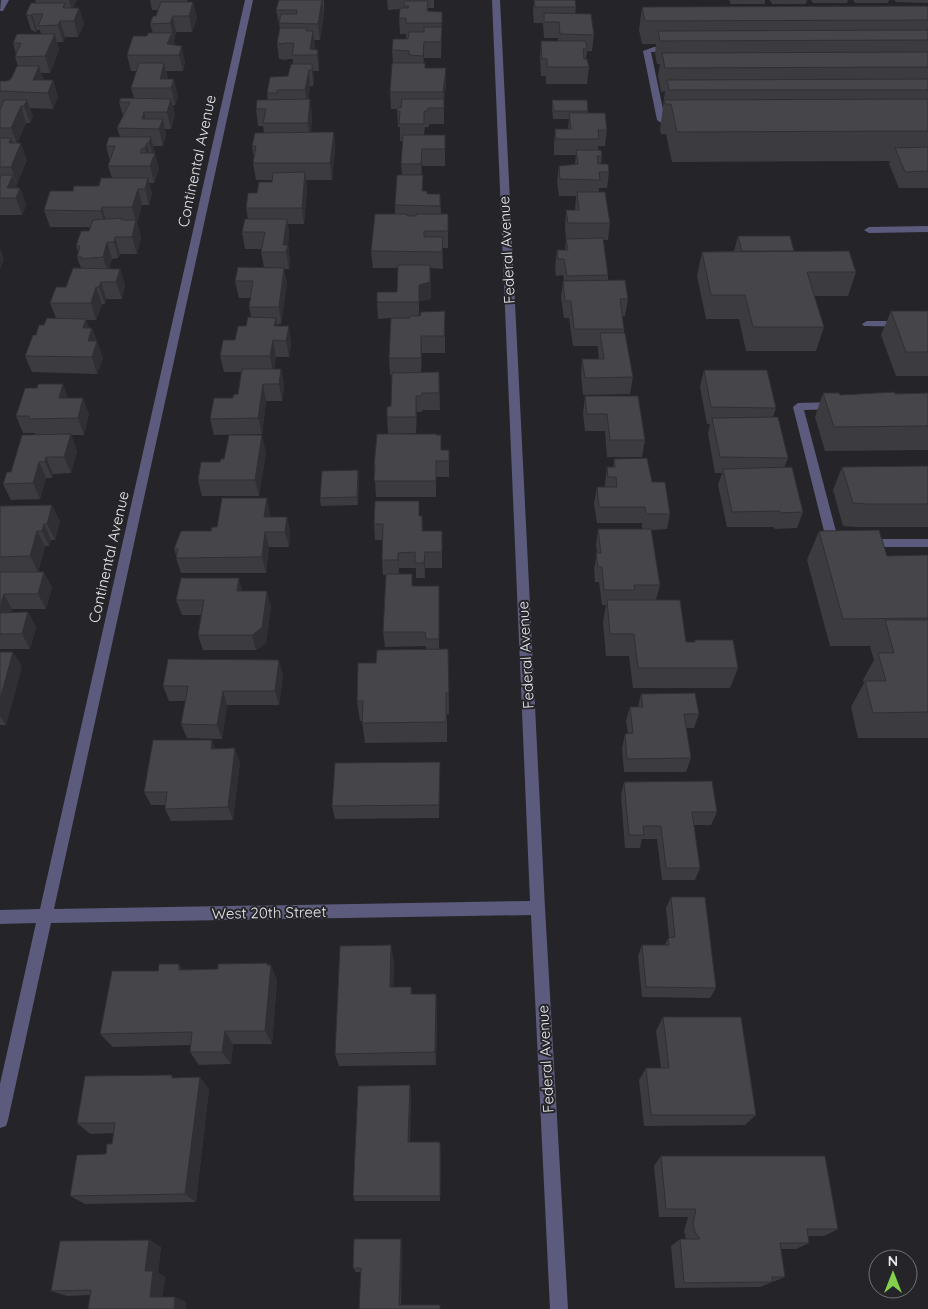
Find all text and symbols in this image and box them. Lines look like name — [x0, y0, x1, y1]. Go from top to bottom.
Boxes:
street label: Continental Avenue — [173, 93, 220, 229]
street label: Federal Avenue — [494, 196, 519, 304]
street label: Continental Avenue — [84, 489, 133, 625]
street label: Federal Avenue — [513, 601, 538, 709]
street label: West 20th Street — [211, 902, 327, 923]
street label: Federal Avenue — [533, 1005, 558, 1113]
north arrow — [868, 1249, 918, 1299]
text: N — [888, 1252, 898, 1270]

